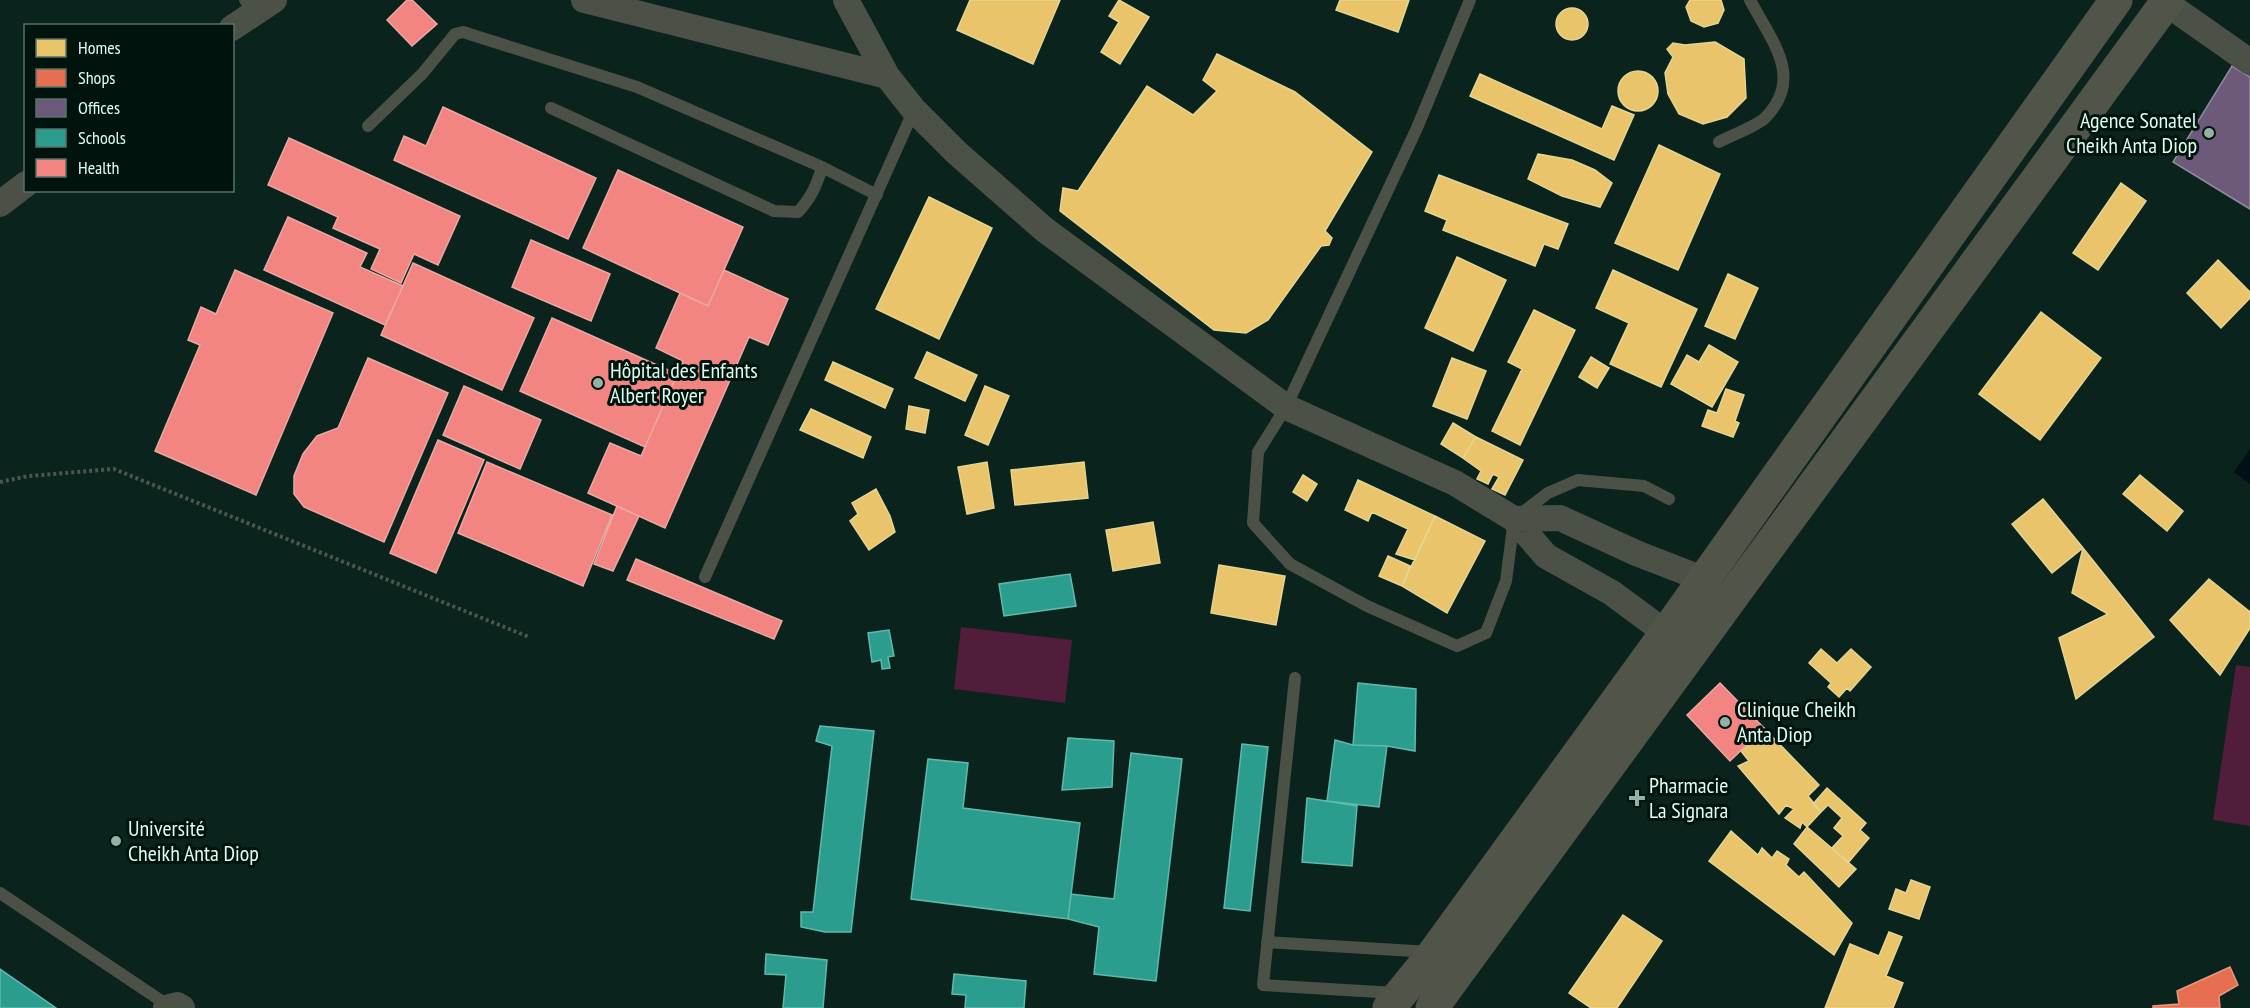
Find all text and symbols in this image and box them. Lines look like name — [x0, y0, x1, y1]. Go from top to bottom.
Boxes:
legend — [24, 24, 234, 192]
text: Homes — [78, 36, 121, 59]
text: Shops — [78, 66, 115, 89]
text: Offices — [78, 96, 120, 119]
place label: Agence Sonatel Cheikh Anta Diop — [2066, 106, 2198, 159]
text: Schools — [78, 126, 126, 149]
marker: Agence Sonatel Cheikh Anta Diop — [2202, 126, 2216, 140]
text: Health — [78, 156, 119, 179]
place label: Hôpital des Enfants Albert Royer — [610, 356, 758, 409]
marker: Hôpital des Enfants Albert Royer — [591, 376, 605, 390]
place label: Clinique Cheikh Anta Diop — [1737, 695, 1856, 748]
marker: Clinique Cheikh Anta Diop — [1718, 715, 1732, 729]
place label: Pharmacie La Signara — [1649, 771, 1728, 824]
marker: Pharmacie La Signara — [1630, 791, 1644, 805]
place label: Université Cheikh Anta Diop — [128, 814, 259, 867]
marker: Université Cheikh Anta Diop — [109, 834, 123, 848]

